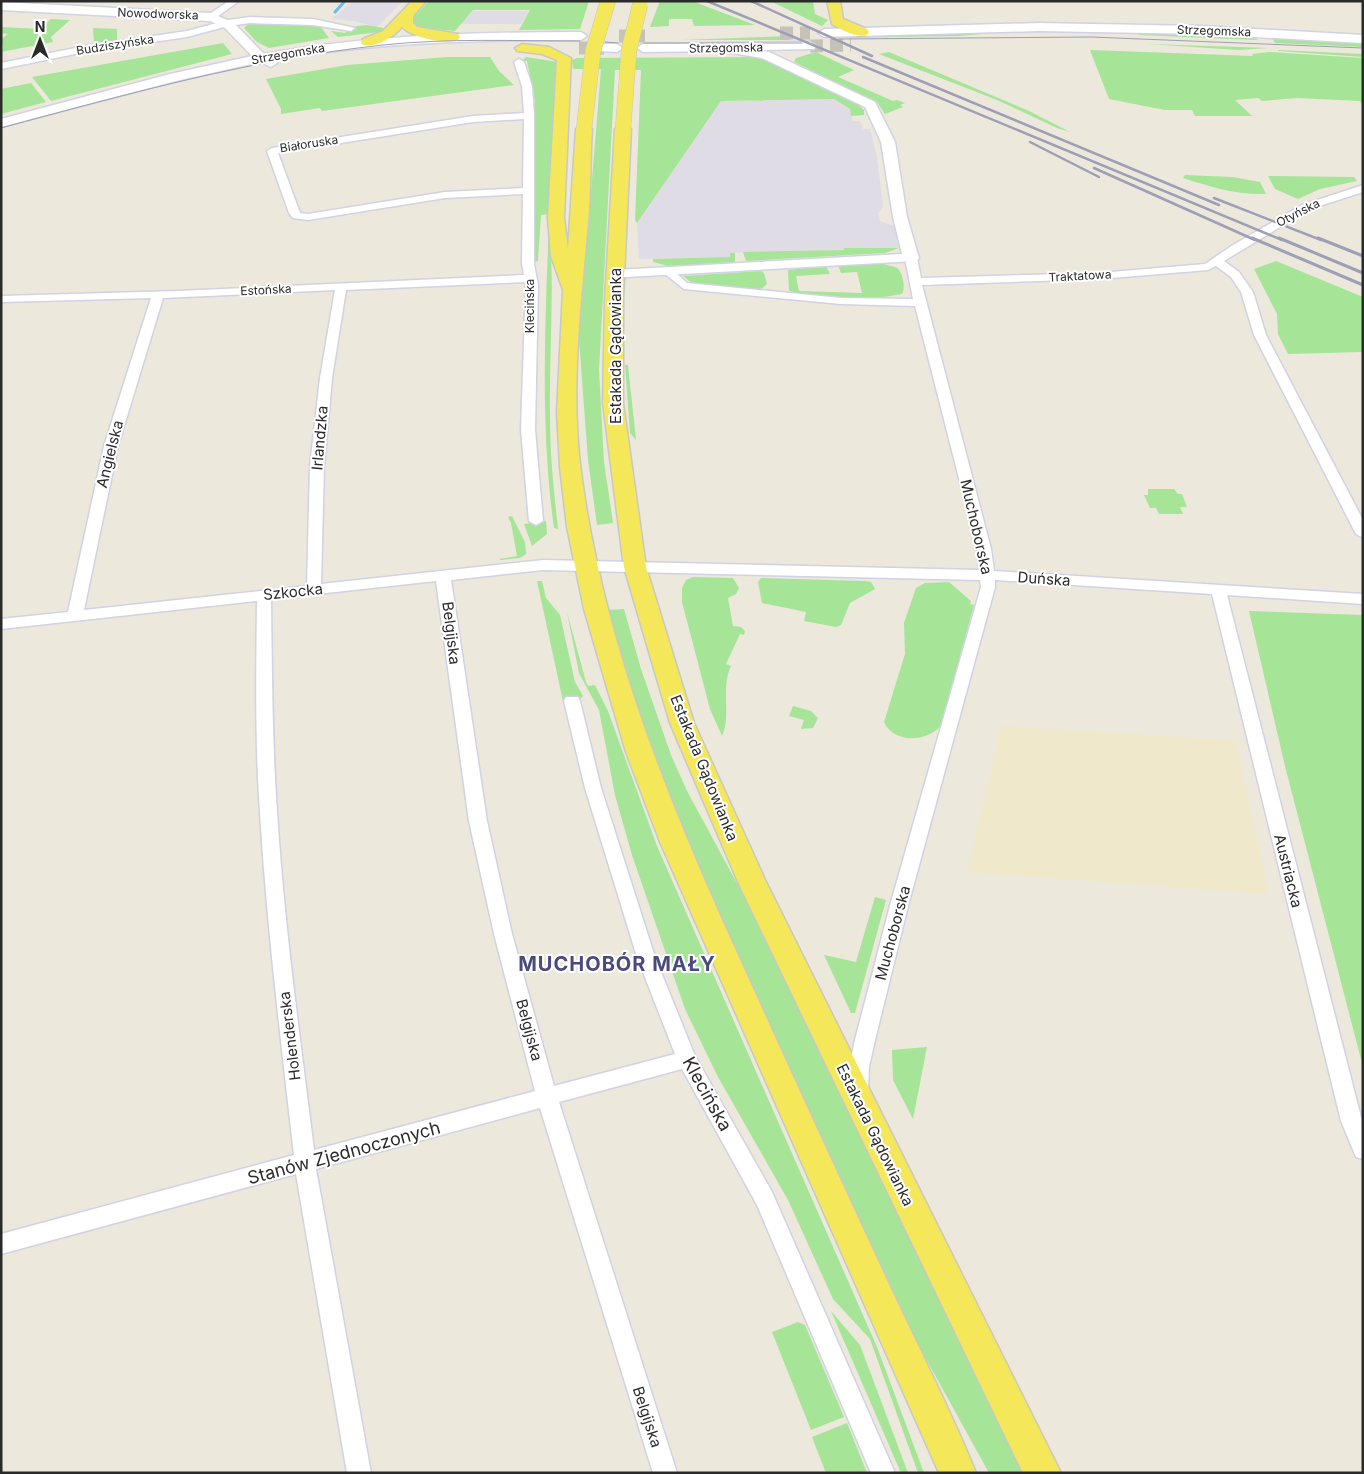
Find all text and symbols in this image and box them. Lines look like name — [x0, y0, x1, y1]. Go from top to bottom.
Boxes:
street label: Nowodworska — [117, 5, 199, 22]
north arrow — [15, 15, 65, 65]
text: N — [35, 18, 45, 35]
street label: Strzegomska — [1177, 22, 1251, 39]
street label: Budziszyńska — [75, 31, 155, 58]
street label: Strzegomska — [689, 39, 763, 56]
street label: Strzegomska — [250, 40, 326, 67]
street label: Białoruska — [279, 131, 339, 156]
street label: Otyńska — [1274, 195, 1322, 230]
street label: Traktatowa — [1048, 266, 1112, 285]
street label: Estakada Gądowianka — [606, 268, 625, 424]
street label: Klecińska — [522, 279, 537, 333]
street label: Estońska — [240, 281, 292, 298]
street label: Irlandzka — [307, 405, 332, 471]
street label: Angielska — [92, 418, 127, 490]
street label: Muchoborska — [956, 477, 997, 576]
street label: Duńska — [1017, 567, 1071, 590]
street label: Szkocka — [262, 579, 324, 604]
street label: Belgijska — [438, 600, 465, 665]
street label: Estakada Gądowianka — [666, 692, 743, 844]
street label: Austriacka — [1270, 832, 1307, 910]
street label: Muchoborska — [871, 883, 914, 982]
district label: MUCHOBÓR MAŁY — [518, 951, 716, 976]
street label: Holenderska — [275, 990, 304, 1082]
street label: Belgijska — [512, 997, 547, 1063]
street label: Klecińska — [678, 1053, 736, 1135]
street label: Estakada Gądowianka — [833, 1060, 918, 1209]
street label: Stanów Zjednoczonych — [245, 1117, 443, 1188]
street label: Belgijska — [629, 1384, 666, 1450]

